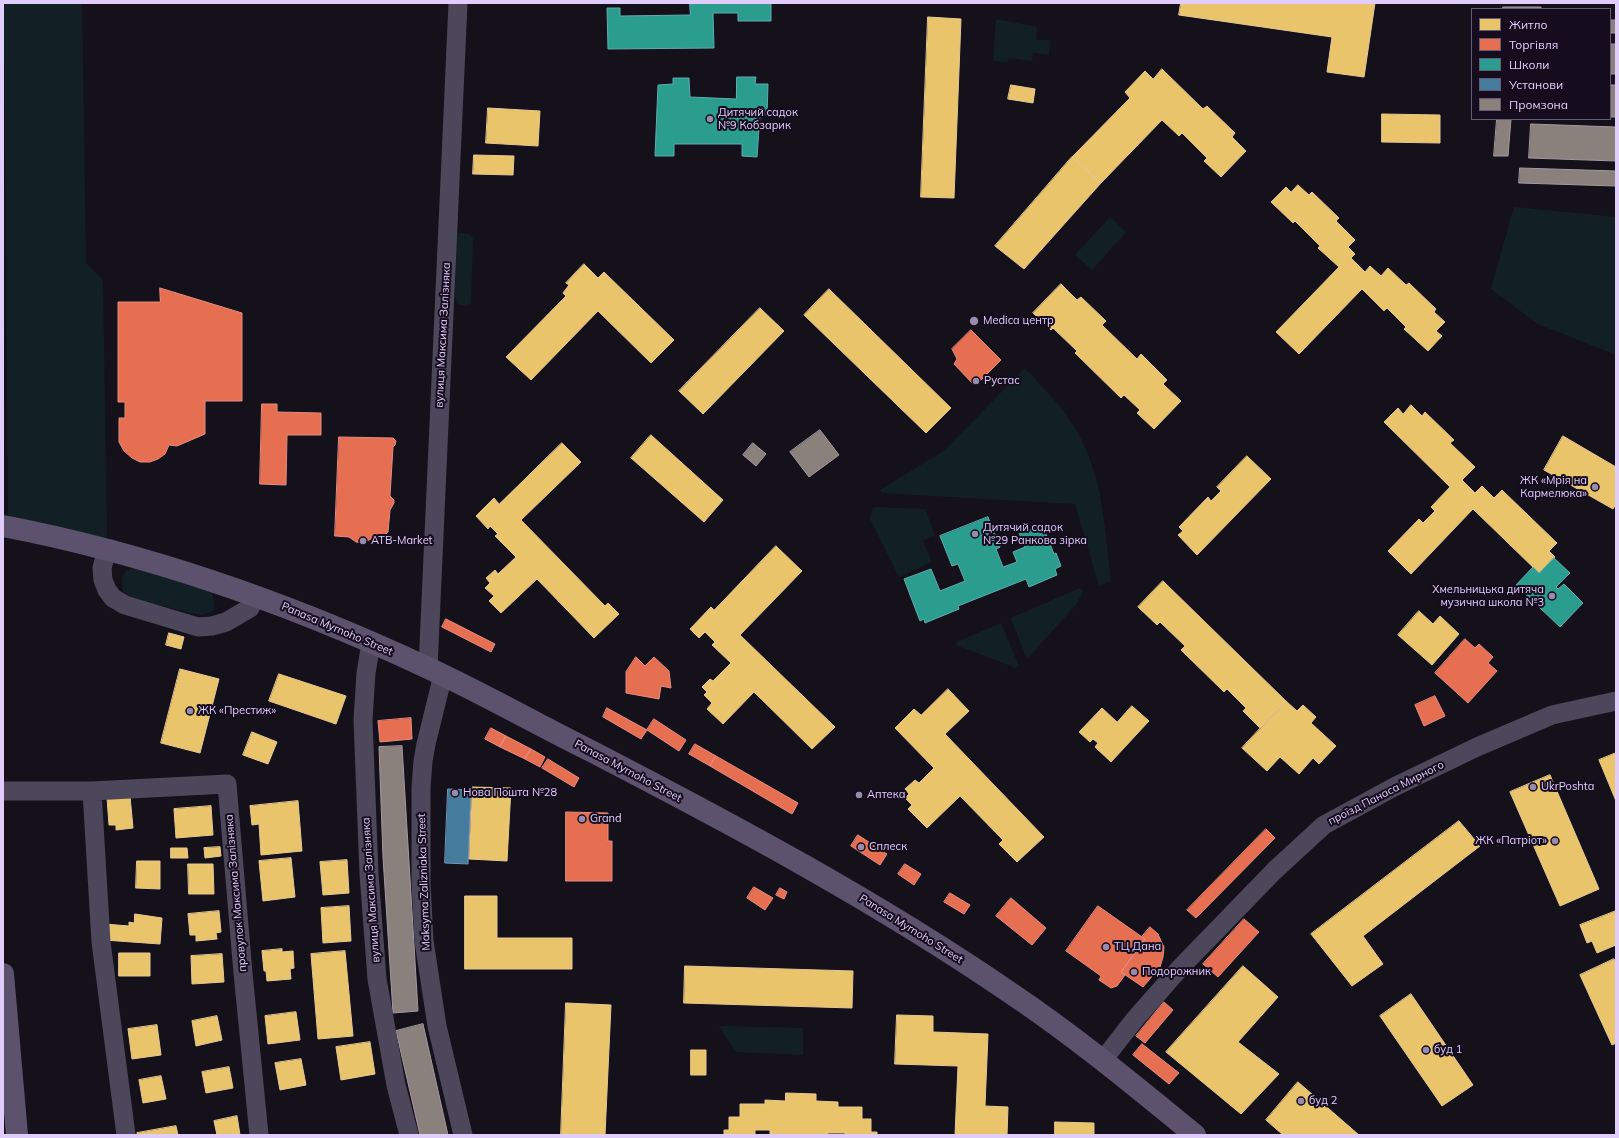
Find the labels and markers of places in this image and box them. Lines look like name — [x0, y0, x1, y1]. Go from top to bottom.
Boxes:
place label: Дитячий садок №9 Кобзарик — [718, 106, 798, 132]
marker: Дитячий садок №9 Кобзарик — [705, 114, 715, 124]
place label: Medica центр — [983, 314, 1054, 328]
marker: Medica центр — [968, 315, 980, 327]
place label: Рустас — [984, 374, 1020, 388]
marker: Рустас — [971, 376, 981, 386]
place label: ЖК «Мрія на Кармелюка» — [1520, 474, 1587, 500]
marker: ЖК «Мрія на Кармелюка» — [1590, 482, 1600, 492]
place label: Дитячий садок №29 Ранкова зірка — [983, 521, 1087, 547]
marker: Дитячий садок №29 Ранкова зірка — [970, 529, 980, 539]
place label: ATB-Market — [371, 534, 432, 548]
marker: ATB-Market — [358, 536, 368, 546]
place label: Хмельницька дитяча музична школа №3 — [1432, 583, 1544, 609]
marker: Хмельницька дитяча музична школа №3 — [1547, 591, 1557, 601]
place label: ЖК «Престиж» — [198, 704, 276, 718]
marker: ЖК «Престиж» — [185, 706, 195, 716]
place label: UkrPoshta — [1541, 780, 1594, 794]
marker: UkrPoshta — [1528, 782, 1538, 792]
place label: Нова Пошта №28 — [463, 786, 557, 800]
marker: Нова Пошта №28 — [450, 788, 460, 798]
place label: Аптека — [867, 788, 905, 802]
marker: Аптека — [854, 790, 864, 800]
place label: Grand — [590, 812, 622, 826]
marker: Grand — [577, 814, 587, 824]
place label: ЖК «Патріот» — [1475, 834, 1547, 848]
marker: ЖК «Патріот» — [1550, 836, 1560, 846]
place label: Сплеск — [869, 840, 907, 854]
marker: Сплеск — [856, 842, 866, 852]
place label: ТЦ Дана — [1114, 940, 1161, 954]
marker: ТЦ Дана — [1101, 942, 1111, 952]
place label: Подорожник — [1142, 965, 1211, 979]
marker: Подорожник — [1129, 967, 1139, 977]
place label: буд 1 — [1434, 1043, 1462, 1057]
marker: буд 1 — [1421, 1045, 1431, 1055]
place label: буд 2 — [1309, 1094, 1337, 1108]
marker: буд 2 — [1296, 1096, 1306, 1106]

